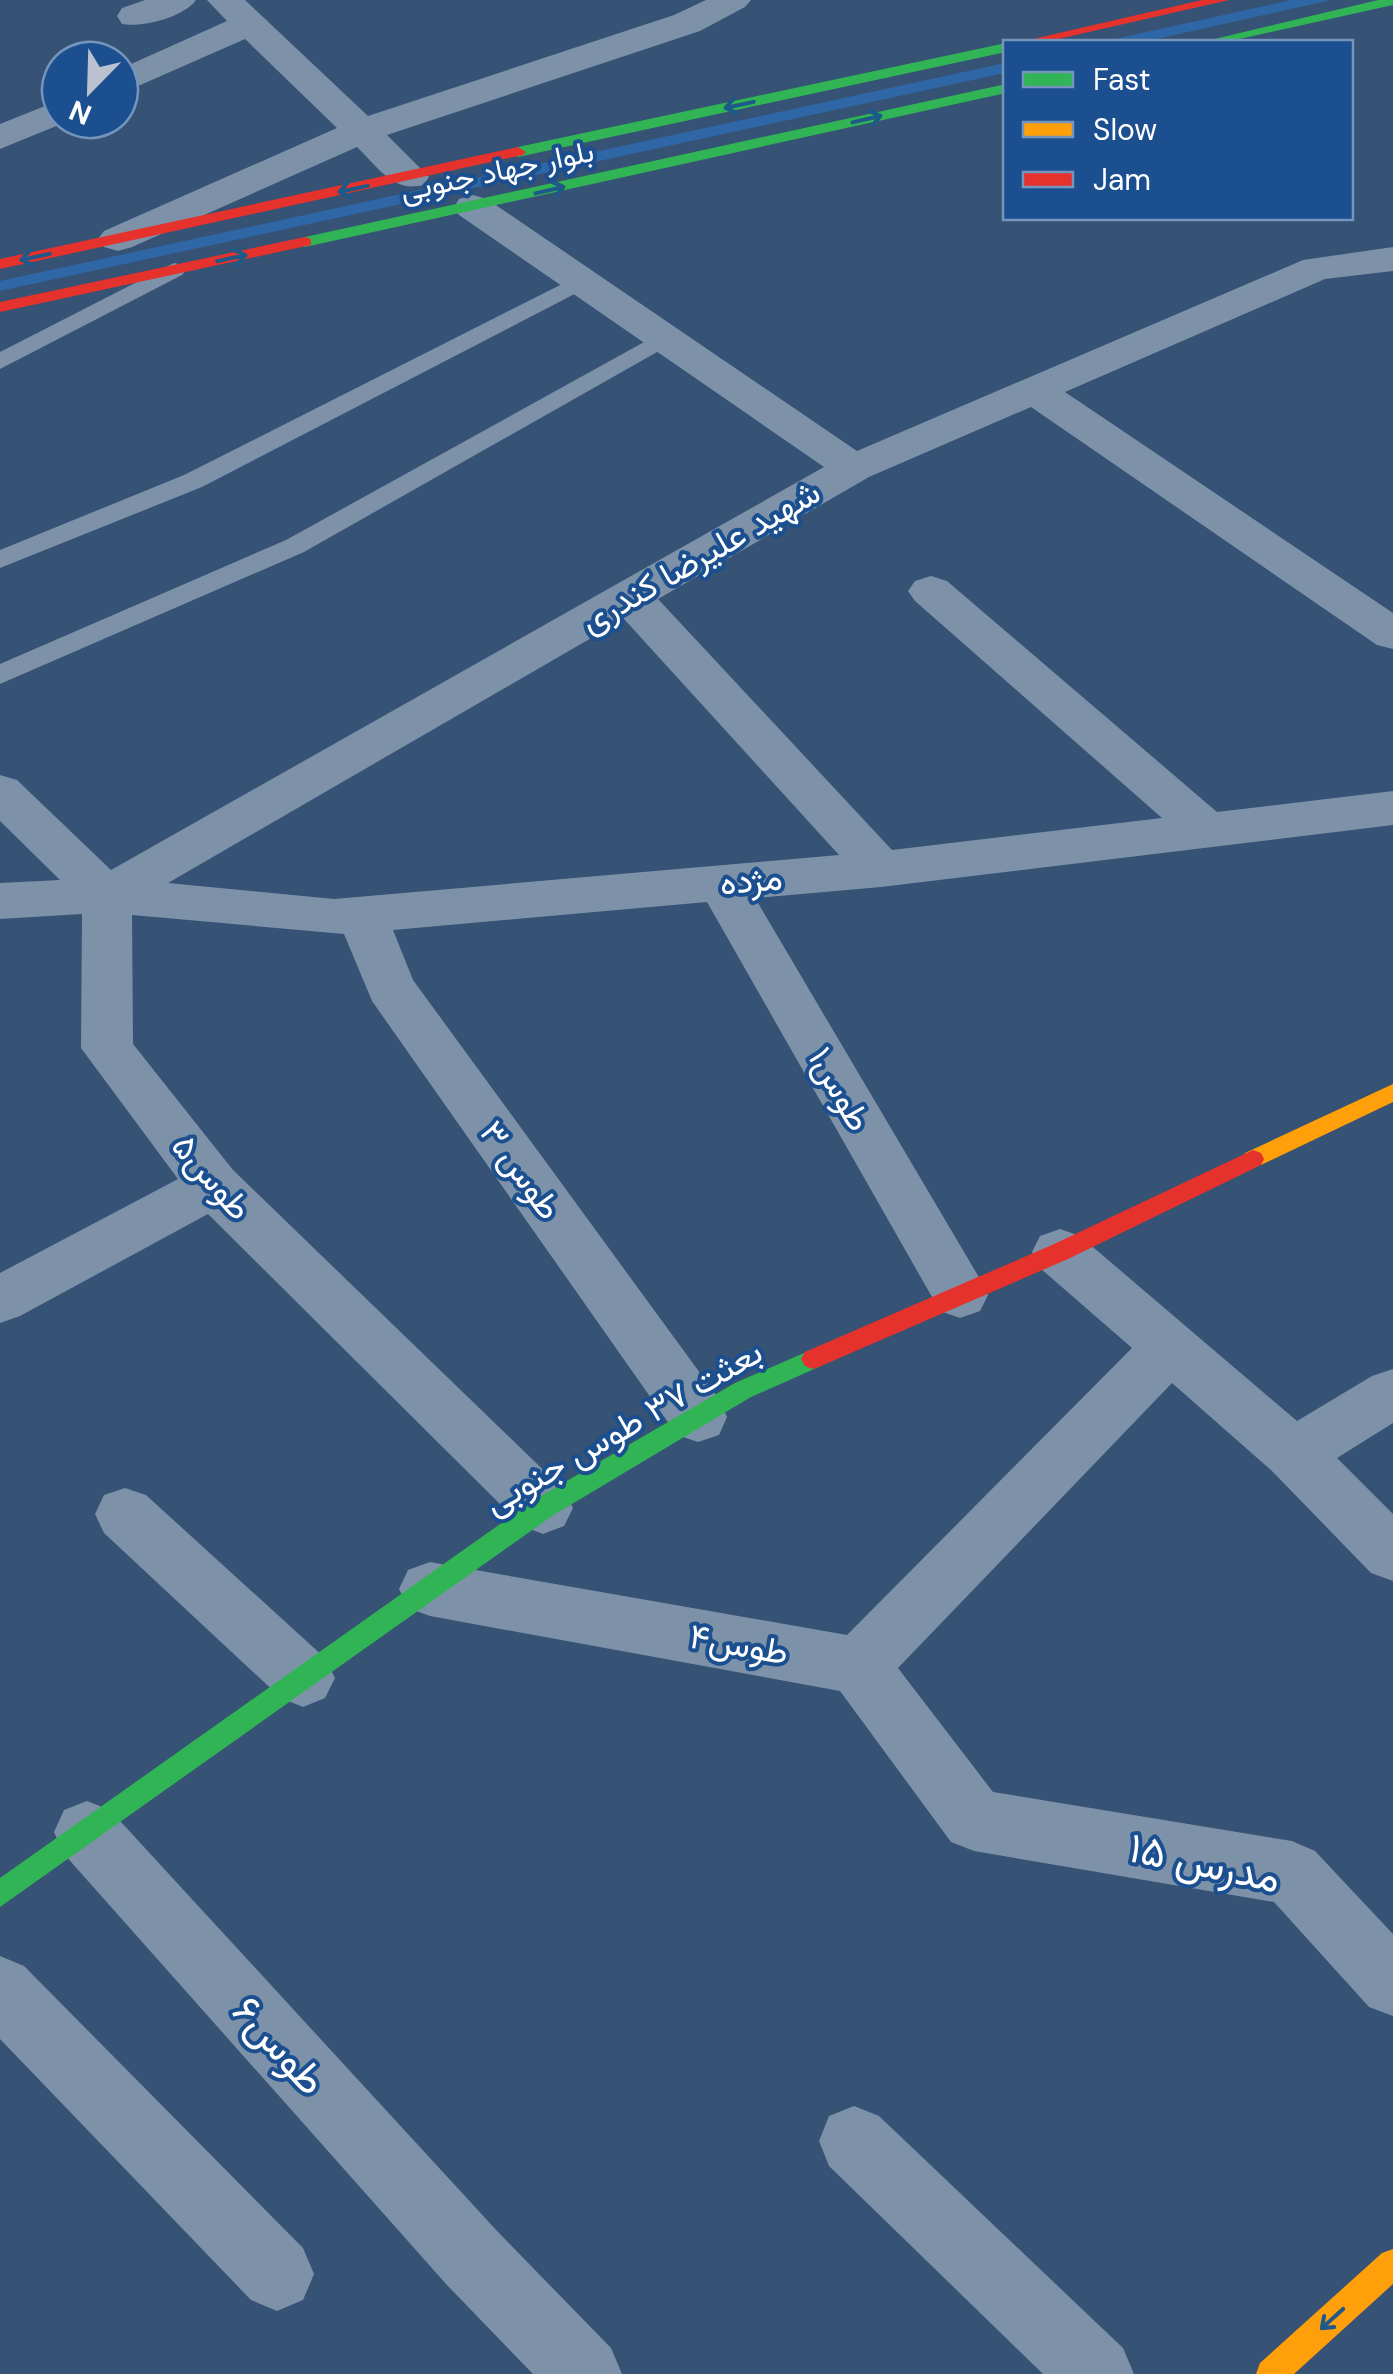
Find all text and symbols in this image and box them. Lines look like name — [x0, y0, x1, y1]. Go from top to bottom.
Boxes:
north arrow — [40, 40, 140, 140]
legend — [1003, 40, 1353, 220]
text: Fast — [1093, 60, 1151, 99]
text: N — [64, 92, 97, 134]
one-way arrow — [724, 97, 756, 116]
one-way arrow — [850, 109, 882, 127]
text: Slow — [1093, 110, 1157, 149]
street label: بلوار جهاد جنوبی — [397, 131, 597, 210]
text: Jam — [1093, 160, 1151, 199]
one-way arrow — [533, 180, 565, 198]
one-way arrow — [338, 181, 370, 200]
one-way arrow — [20, 248, 52, 267]
one-way arrow — [216, 248, 248, 266]
street label: شهید علیرضا کندری — [572, 469, 828, 643]
street label: مژده — [718, 854, 784, 906]
street label: طوس۱ — [798, 1039, 882, 1139]
street label: طوس ۳ — [469, 1111, 573, 1229]
street label: طوس۵ — [162, 1124, 262, 1230]
street label: بعثت ۳۷ طوس جنوبی — [476, 1329, 770, 1525]
street label: طوس۴ — [686, 1613, 792, 1675]
street label: مدرس ۱۵ — [1124, 1820, 1286, 1905]
street label: طوس۶ — [220, 1984, 339, 2107]
one-way arrow — [1320, 2307, 1345, 2330]

